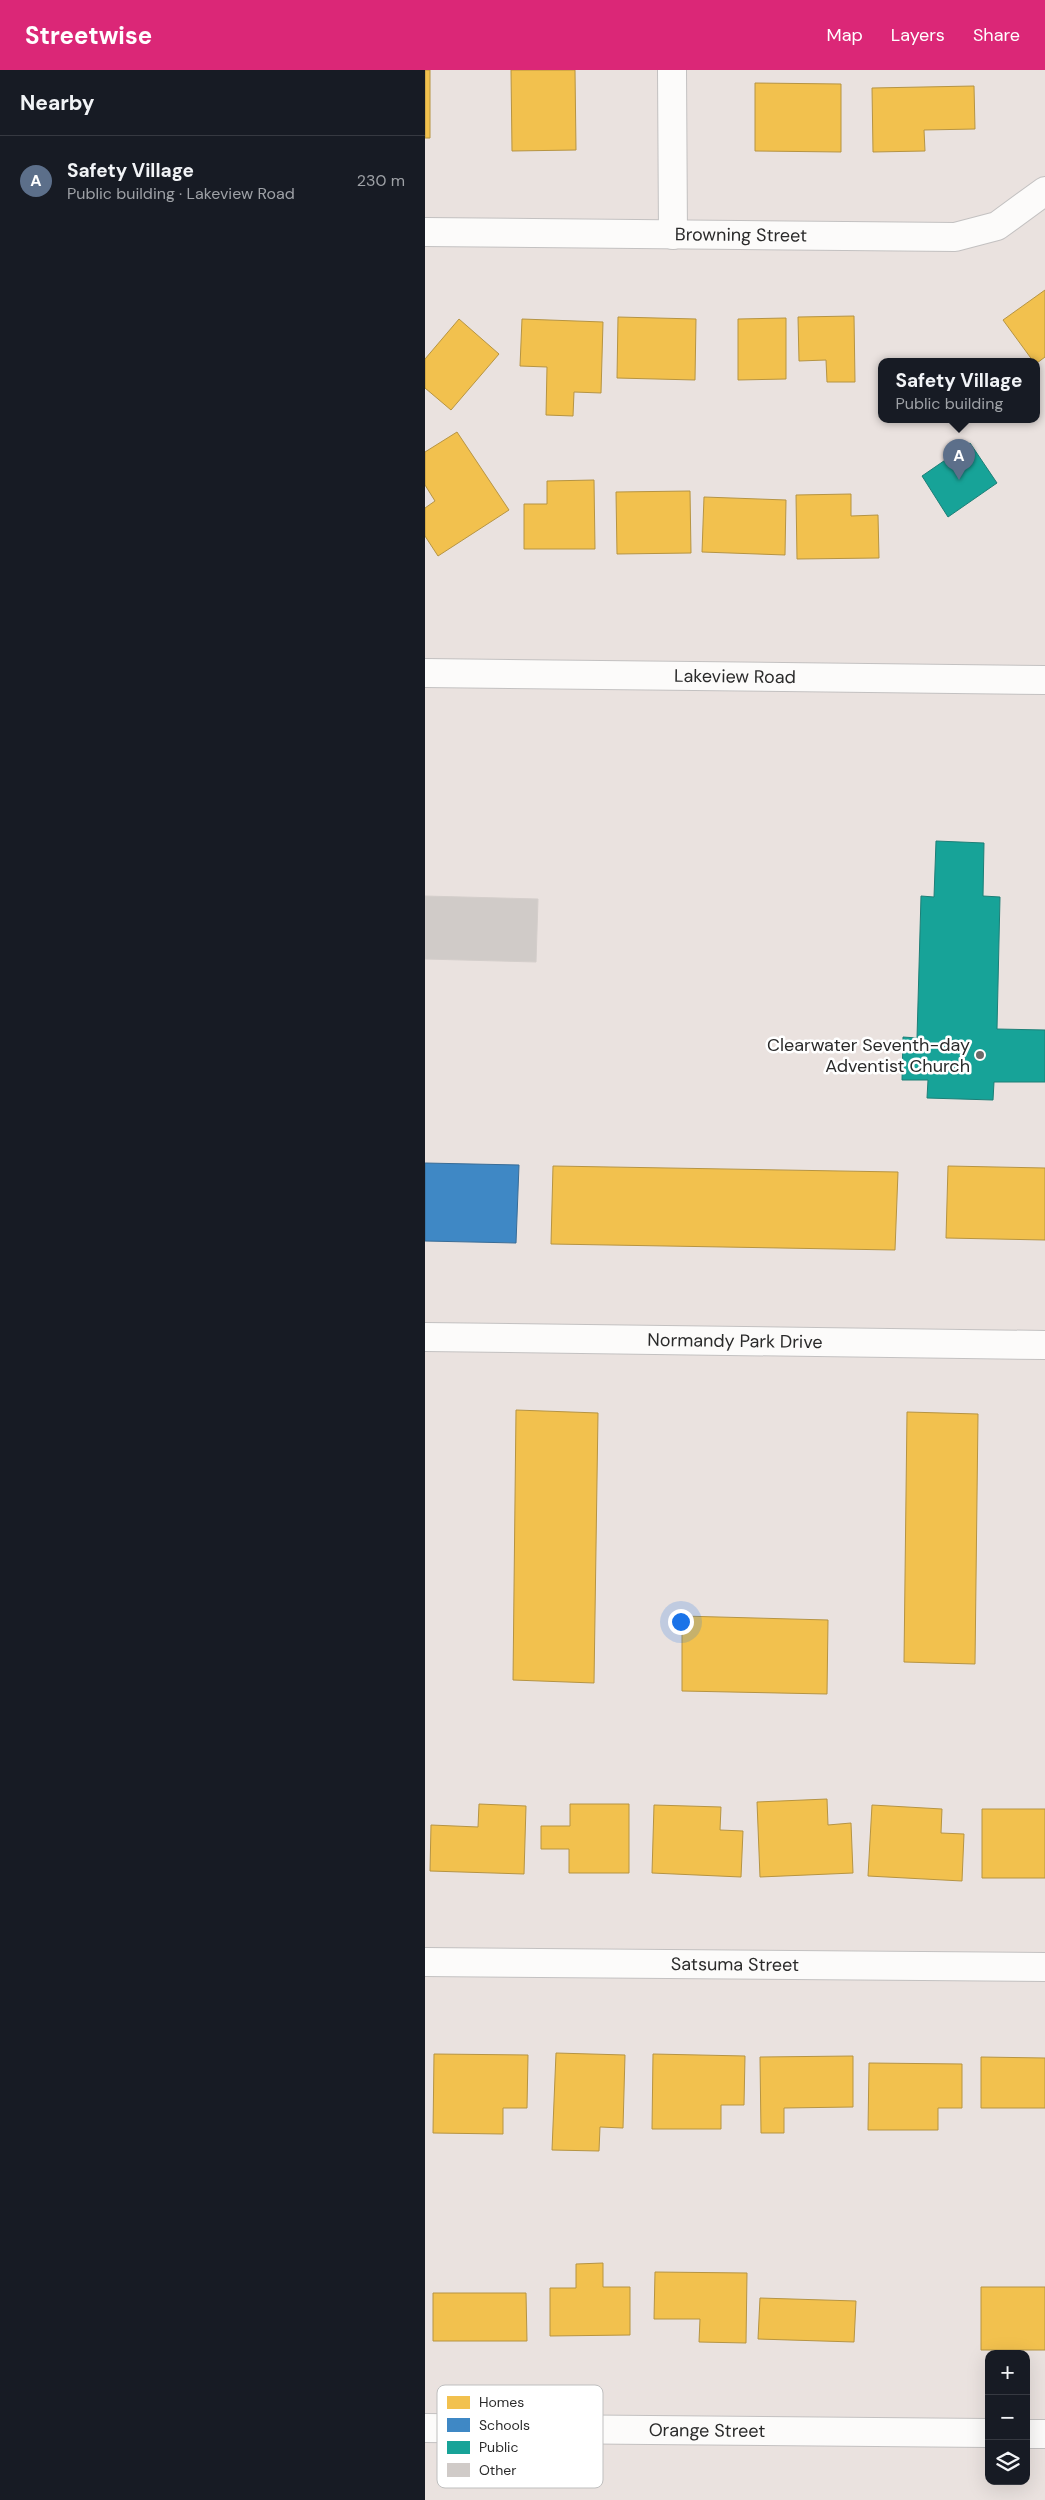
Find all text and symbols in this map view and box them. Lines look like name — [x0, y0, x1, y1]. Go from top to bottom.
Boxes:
text: Streetwise — [25, 20, 152, 51]
text: Map — [827, 23, 863, 47]
text: Layers — [891, 23, 945, 47]
text: Share — [973, 23, 1020, 47]
text: Nearby — [20, 89, 94, 117]
text: Safety Village — [67, 158, 194, 183]
text: A — [30, 170, 42, 191]
text: 230 m — [357, 170, 405, 191]
text: Public building · Lakeview Road — [67, 183, 295, 204]
street label: Browning Street — [675, 222, 807, 248]
popup — [878, 358, 1040, 423]
text: Safety Village — [895, 368, 1023, 393]
text: Public building — [895, 393, 1003, 414]
pin: A — [943, 439, 975, 480]
street label: Lakeview Road — [674, 664, 796, 689]
place label: Clearwater Seventh-day Adventist Church — [767, 1033, 970, 1078]
marker: Clearwater Seventh-day Adventist Church — [974, 1049, 986, 1061]
street label: Normandy Park Drive — [647, 1328, 823, 1354]
your location — [668, 1609, 694, 1635]
street label: Satsuma Street — [671, 1952, 799, 1977]
map controls — [985, 2350, 1030, 2485]
button: + — [985, 2350, 1030, 2395]
legend — [437, 2385, 603, 2488]
text: Homes — [479, 2393, 524, 2411]
button: − — [985, 2395, 1030, 2440]
text: Schools — [479, 2416, 530, 2434]
street label: Orange Street — [649, 2418, 765, 2443]
text: Public — [479, 2438, 518, 2456]
button: layers — [985, 2440, 1030, 2485]
text: Other — [479, 2461, 517, 2479]

